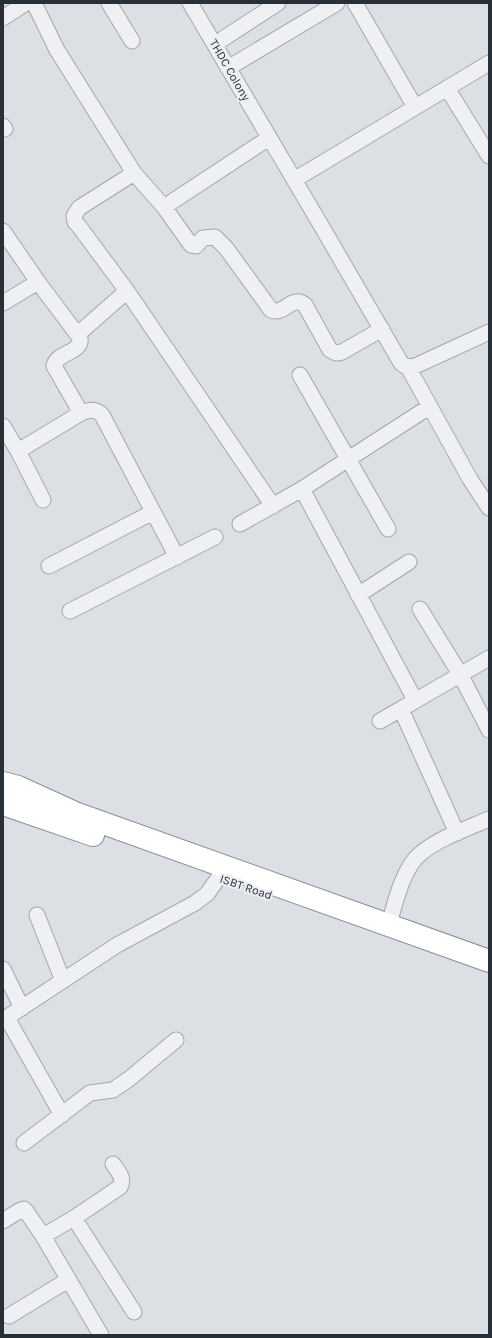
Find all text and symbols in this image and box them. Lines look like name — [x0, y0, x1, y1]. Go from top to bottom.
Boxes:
street label: THDC Colony — [207, 37, 253, 104]
street label: ISBT Road — [218, 871, 274, 903]

